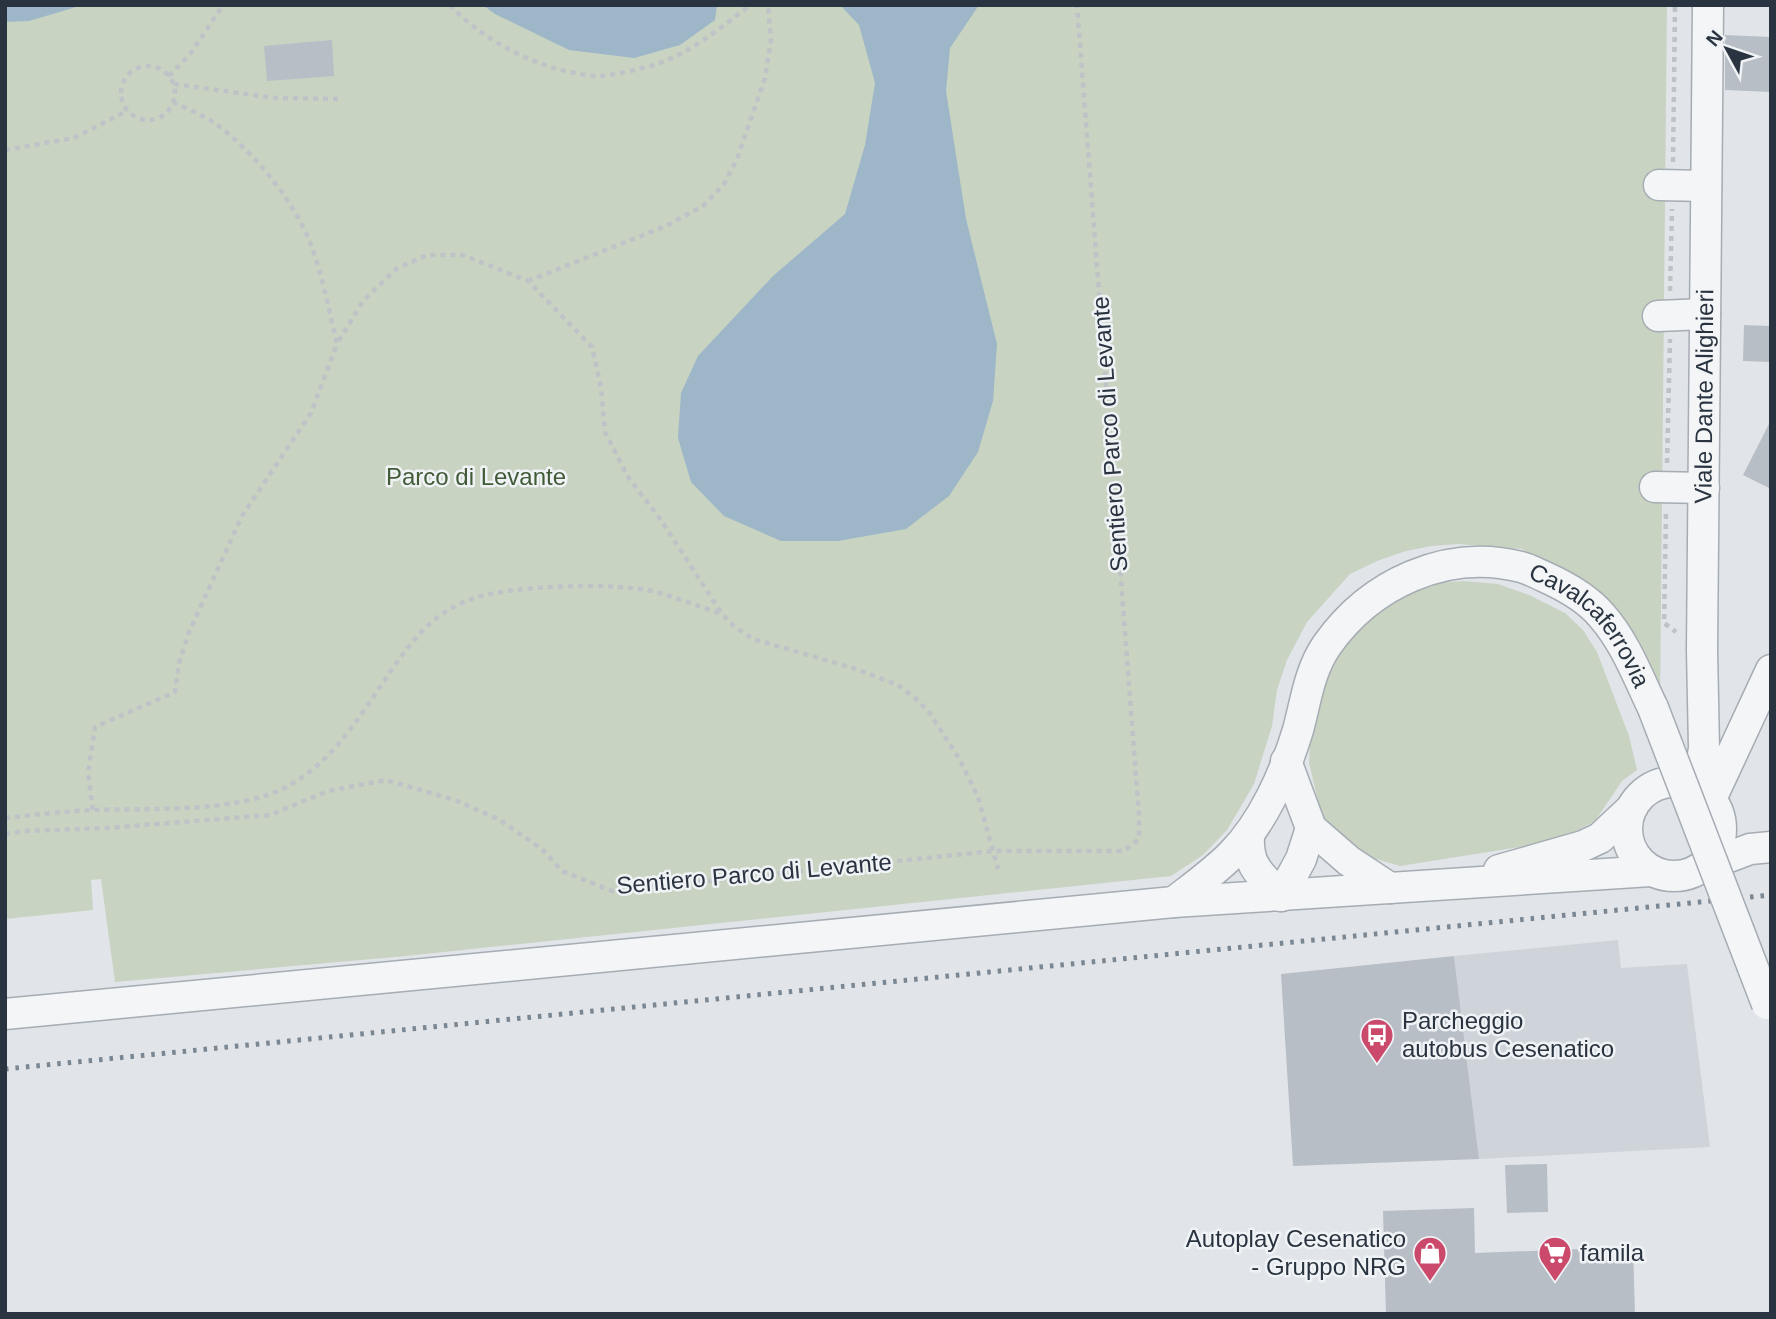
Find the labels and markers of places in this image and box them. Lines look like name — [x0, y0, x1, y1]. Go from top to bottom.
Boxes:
place label: Parcheggio autobus Cesenatico — [1402, 1007, 1614, 1062]
bus stop icon: Parcheggio autobus Cesenatico — [1358, 1016, 1396, 1065]
place label: Autoplay Cesenatico - Gruppo NRG — [1186, 1225, 1406, 1280]
shop icon: Autoplay Cesenatico - Gruppo NRG — [1411, 1234, 1449, 1283]
supermarket icon: famila — [1536, 1234, 1574, 1283]
place label: famila — [1580, 1239, 1645, 1266]

